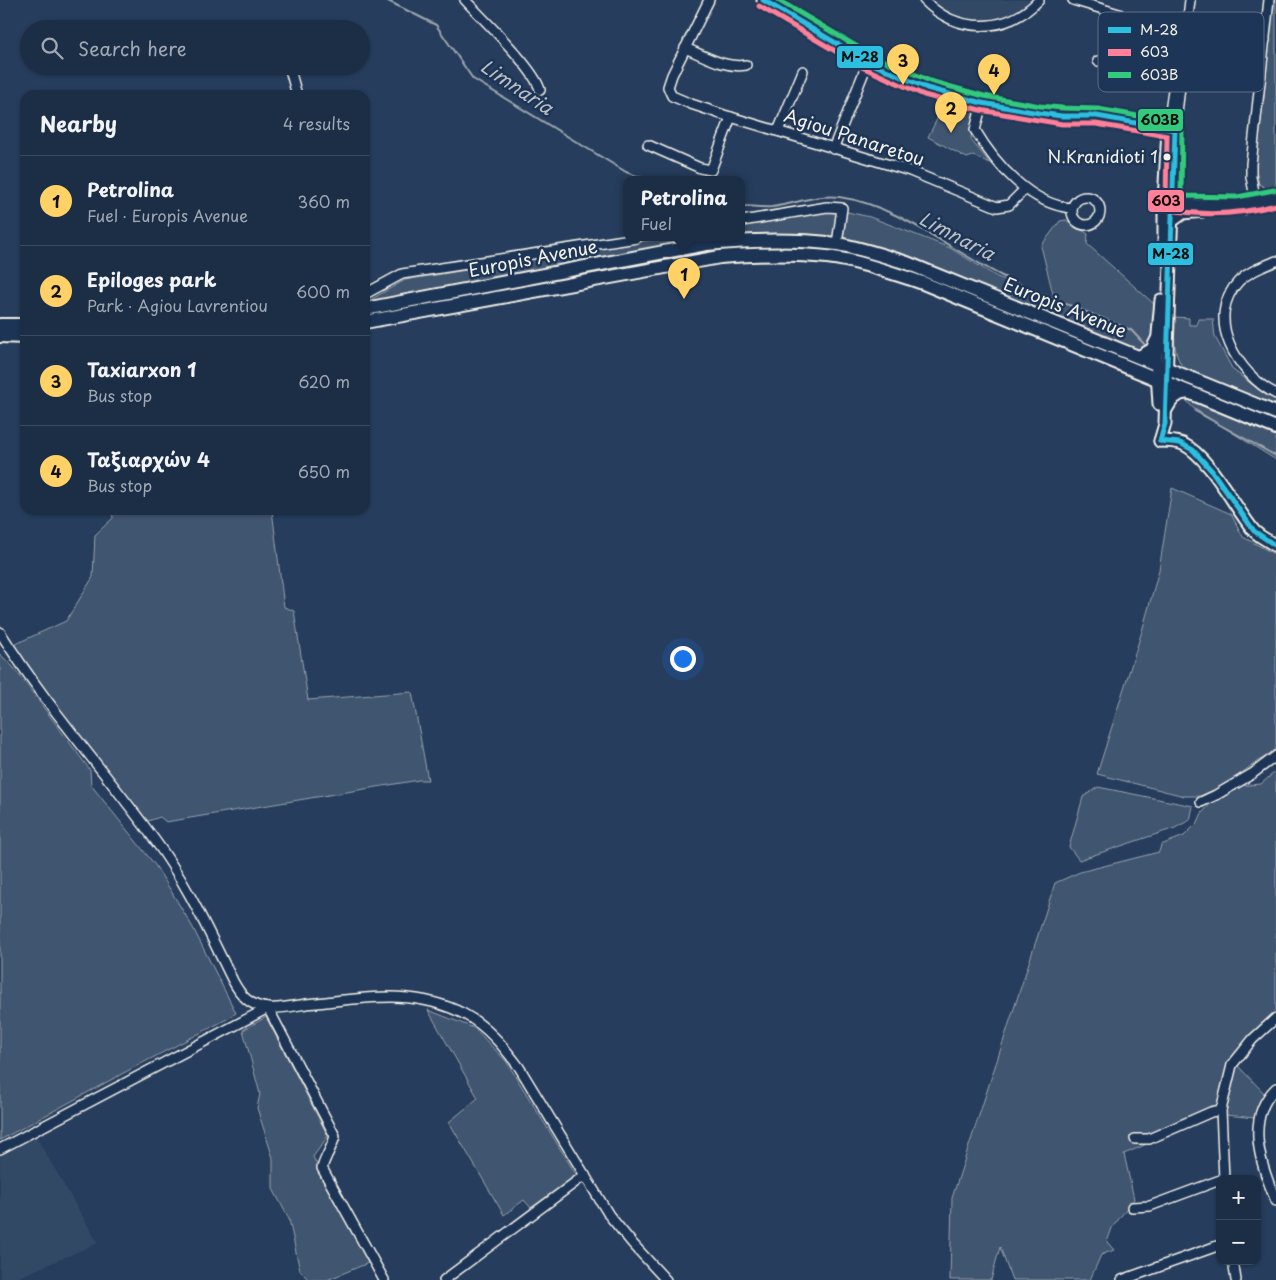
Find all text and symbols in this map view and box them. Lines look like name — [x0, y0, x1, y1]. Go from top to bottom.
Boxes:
legend — [1098, 12, 1264, 92]
text: M-28 — [1140, 19, 1178, 40]
search box — [20, 20, 370, 75]
icon: search — [38, 34, 66, 62]
text: Search here — [78, 34, 187, 62]
text: 603 — [1140, 41, 1169, 62]
pin: 3 — [887, 44, 919, 85]
line badge: M-28 — [836, 45, 884, 69]
text: M-28 — [841, 46, 879, 67]
water label: Limnaria — [476, 52, 560, 121]
pin: 4 — [978, 54, 1010, 95]
text: 603B — [1140, 64, 1178, 85]
pin: 2 — [935, 92, 967, 133]
street label: Agiou Panaretou — [781, 101, 928, 172]
text: Nearby — [40, 107, 117, 139]
line badge: 603B — [1137, 108, 1184, 132]
text: 603B — [1141, 109, 1179, 130]
text: 4 results — [283, 111, 350, 135]
place label: N.Kranidioti 1 — [1047, 143, 1158, 169]
marker: N.Kranidioti 1 — [1162, 152, 1172, 162]
text: Petrolina — [87, 175, 174, 203]
popup — [623, 176, 745, 241]
text: Petrolina — [641, 183, 727, 211]
text: 1 — [52, 189, 60, 213]
text: 360 m — [298, 189, 350, 213]
line badge: 603 — [1147, 189, 1185, 213]
text: 603 — [1151, 190, 1181, 211]
text: Fuel · Europis Avenue — [87, 203, 248, 227]
water label: Limnaria — [915, 203, 1001, 267]
text: Fuel — [641, 211, 672, 235]
street label: Europis Avenue — [466, 232, 600, 283]
line badge: M-28 — [1147, 242, 1194, 266]
text: M-28 — [1152, 243, 1190, 264]
pin: 1 — [668, 258, 700, 299]
text: Epiloges park — [87, 265, 216, 293]
street label: Europis Avenue — [1000, 270, 1131, 344]
text: 2 — [50, 279, 62, 303]
text: 600 m — [296, 279, 350, 303]
text: Park · Agiou Lavrentiou — [87, 293, 268, 317]
text: Taxiarxon 1 — [87, 355, 196, 383]
text: 3 — [51, 369, 61, 393]
text: 620 m — [298, 369, 350, 393]
text: Bus stop — [87, 383, 152, 407]
text: Ταξιαρχών 4 — [87, 445, 210, 473]
text: 4 — [51, 459, 61, 483]
text: 650 m — [298, 459, 350, 483]
text: Bus stop — [87, 473, 152, 497]
your location — [670, 646, 696, 672]
map controls — [1216, 1175, 1261, 1265]
button: + — [1216, 1175, 1261, 1220]
button: − — [1216, 1220, 1261, 1265]

